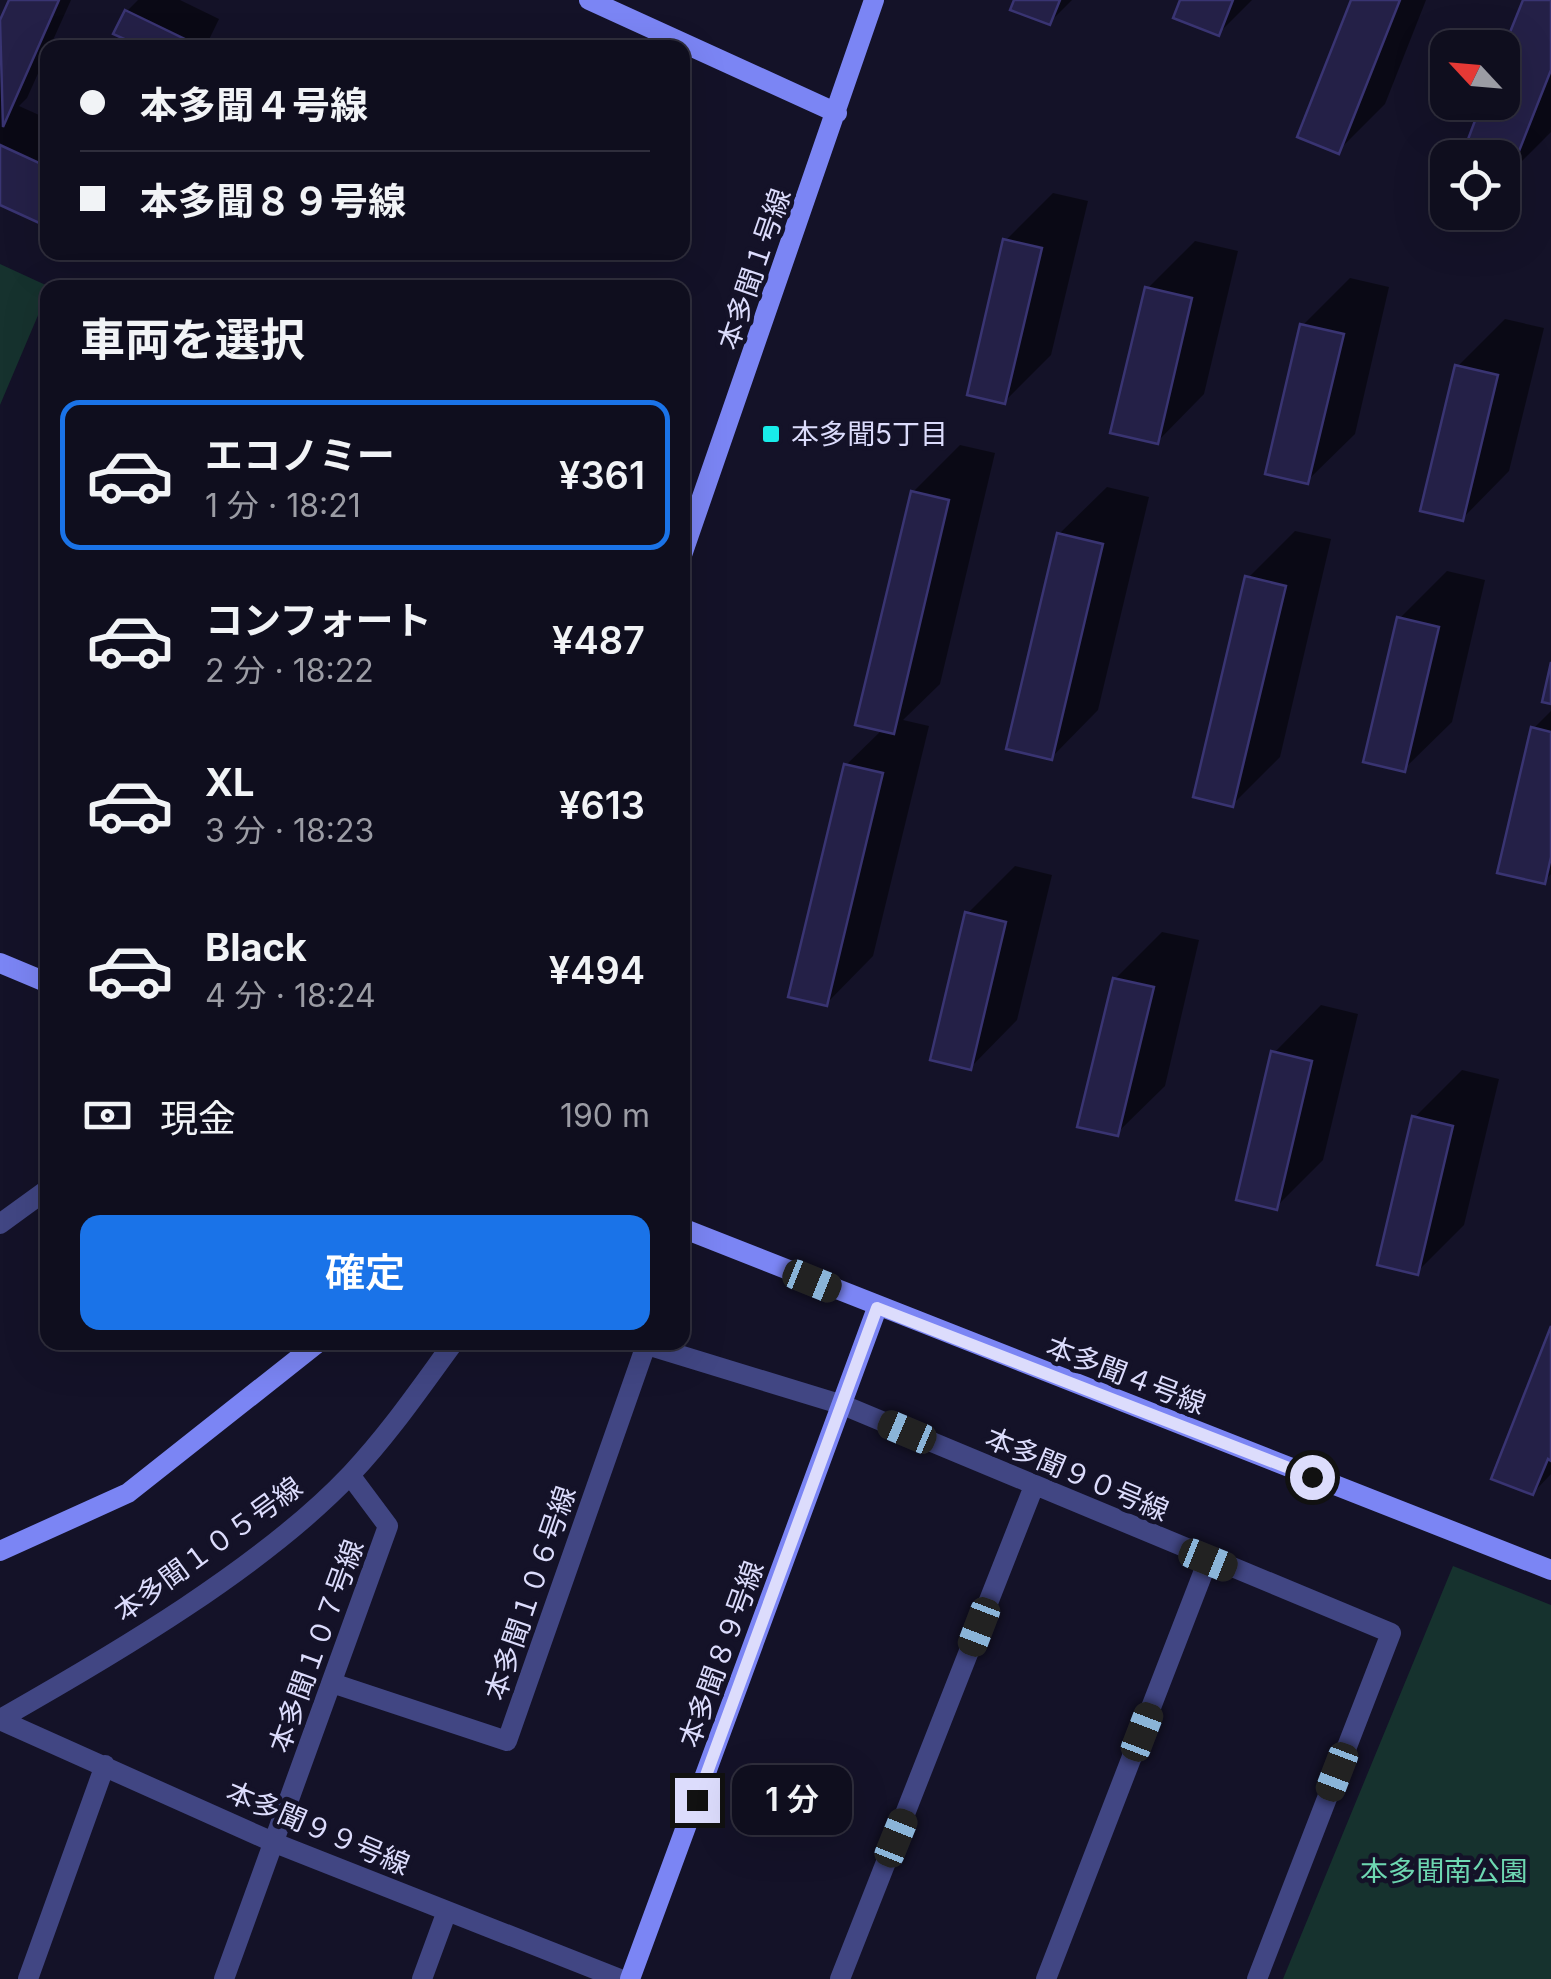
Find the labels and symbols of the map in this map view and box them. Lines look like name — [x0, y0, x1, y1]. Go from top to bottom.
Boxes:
north arrow — [1430, 30, 1520, 120]
street label: 本多聞１号線 — [711, 184, 797, 354]
place label: 本多聞5丁目 — [791, 417, 948, 451]
marker: 本多聞5丁目 — [760, 423, 782, 445]
car — [779, 1256, 845, 1306]
street label: 本多聞４号線 — [1041, 1329, 1211, 1421]
car — [874, 1406, 940, 1458]
street label: 本多聞９０号線 — [980, 1420, 1174, 1528]
route start — [1290, 1455, 1335, 1500]
street label: 本多聞１０５号線 — [107, 1469, 309, 1629]
street label: 本多聞１０６号線 — [477, 1482, 583, 1704]
street label: 本多聞１０７号線 — [262, 1535, 370, 1757]
car — [1175, 1535, 1241, 1585]
street label: 本多聞８９号線 — [672, 1556, 770, 1752]
car — [954, 1594, 1004, 1660]
car — [1117, 1699, 1167, 1765]
car — [1312, 1739, 1362, 1805]
callout: 1 分 — [732, 1765, 852, 1835]
street label: 本多聞９９号線 — [221, 1774, 415, 1882]
route end — [675, 1778, 720, 1823]
car — [871, 1805, 921, 1871]
park label: 本多聞南公園 — [1360, 1854, 1528, 1888]

